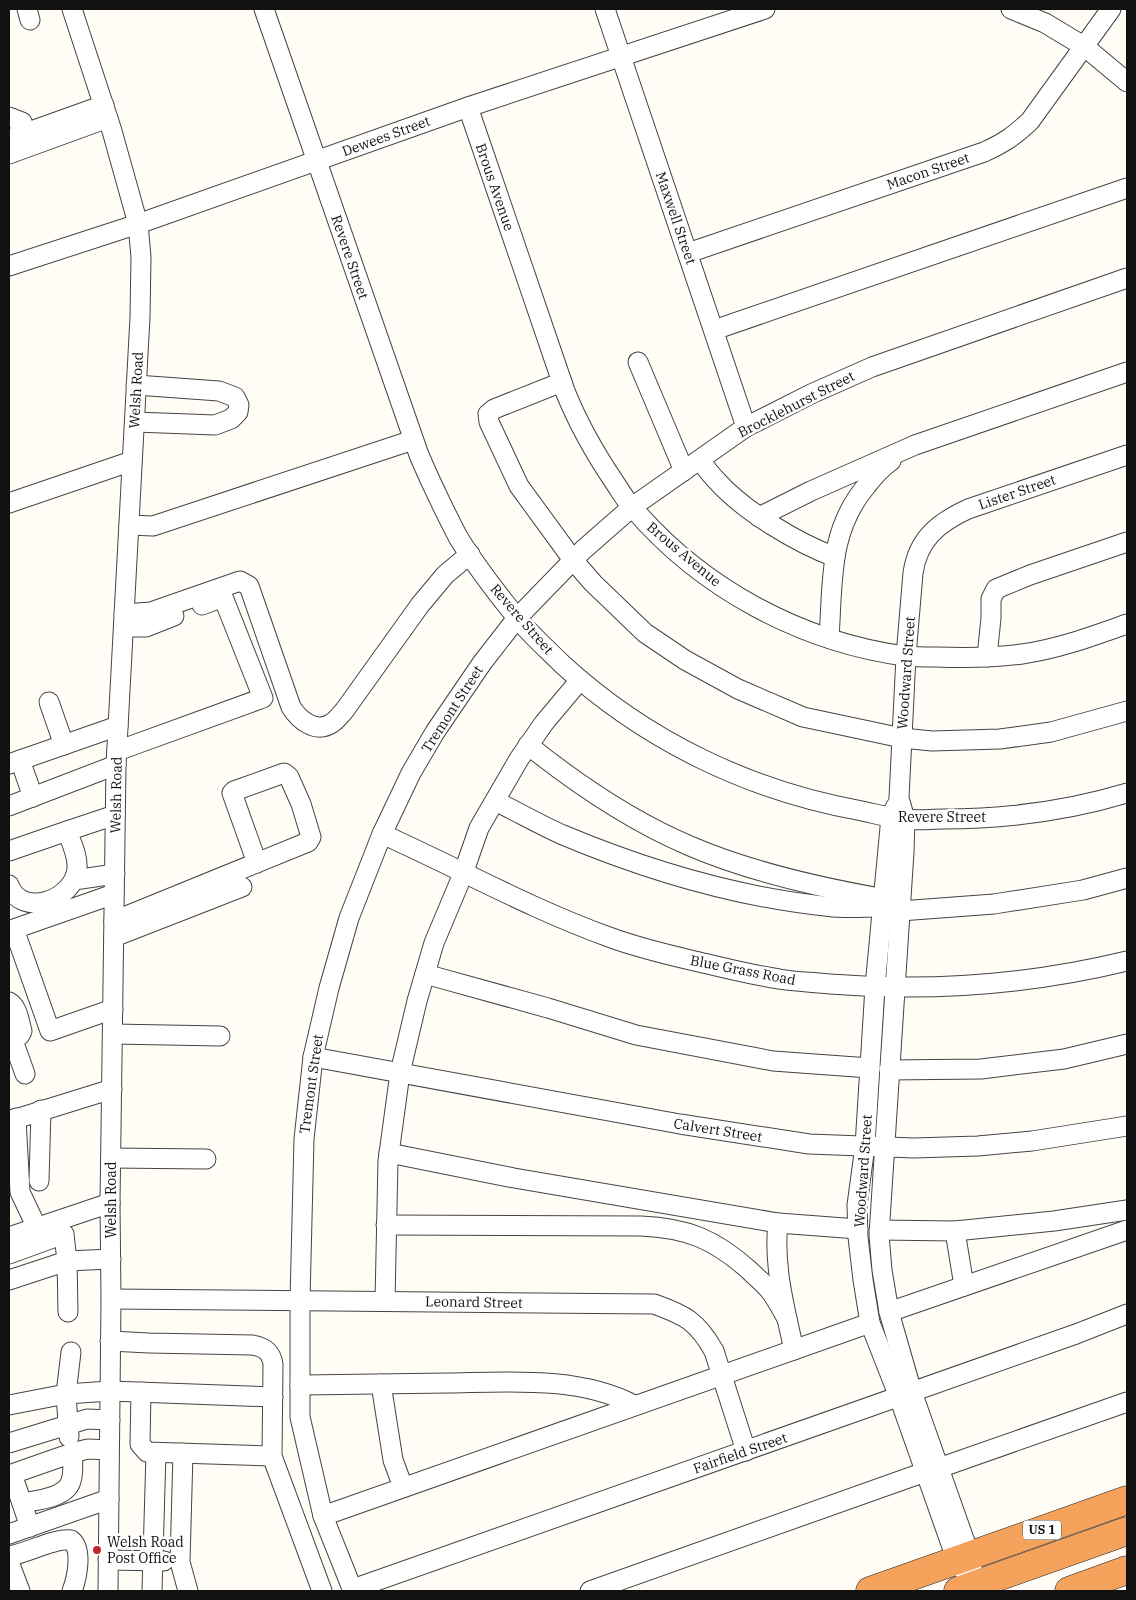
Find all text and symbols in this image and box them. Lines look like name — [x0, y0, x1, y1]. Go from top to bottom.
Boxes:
street label: Dewees Street — [339, 112, 433, 160]
street label: Brous Avenue — [472, 141, 518, 233]
street label: Macon Street — [884, 148, 972, 194]
street label: Maxwell Street — [652, 169, 700, 267]
street label: Revere Street — [327, 213, 373, 302]
street label: Welsh Road — [125, 351, 147, 429]
street label: Brocklehurst Street — [735, 367, 857, 441]
street label: Lister Street — [976, 470, 1058, 514]
street label: Brous Avenue — [643, 518, 725, 590]
street label: Revere Street — [486, 580, 558, 658]
street label: Woodward Street — [893, 616, 919, 730]
street label: Tremont Street — [417, 662, 487, 756]
street label: Welsh Road — [106, 756, 126, 834]
street label: Revere Street — [898, 808, 986, 826]
street label: Blue Grass Road — [689, 951, 798, 989]
street label: Tremont Street — [295, 1033, 327, 1135]
street label: Calvert Street — [672, 1114, 764, 1146]
street label: Woodward Street — [850, 1114, 876, 1228]
street label: Welsh Road — [102, 1161, 120, 1238]
street label: Leonard Street — [425, 1292, 523, 1312]
street label: Fairfield Street — [691, 1428, 789, 1478]
road number: US 1 — [1023, 1520, 1061, 1540]
place label: Welsh Road Post Office — [107, 1533, 184, 1567]
marker: Welsh Road Post Office — [91, 1544, 103, 1556]

